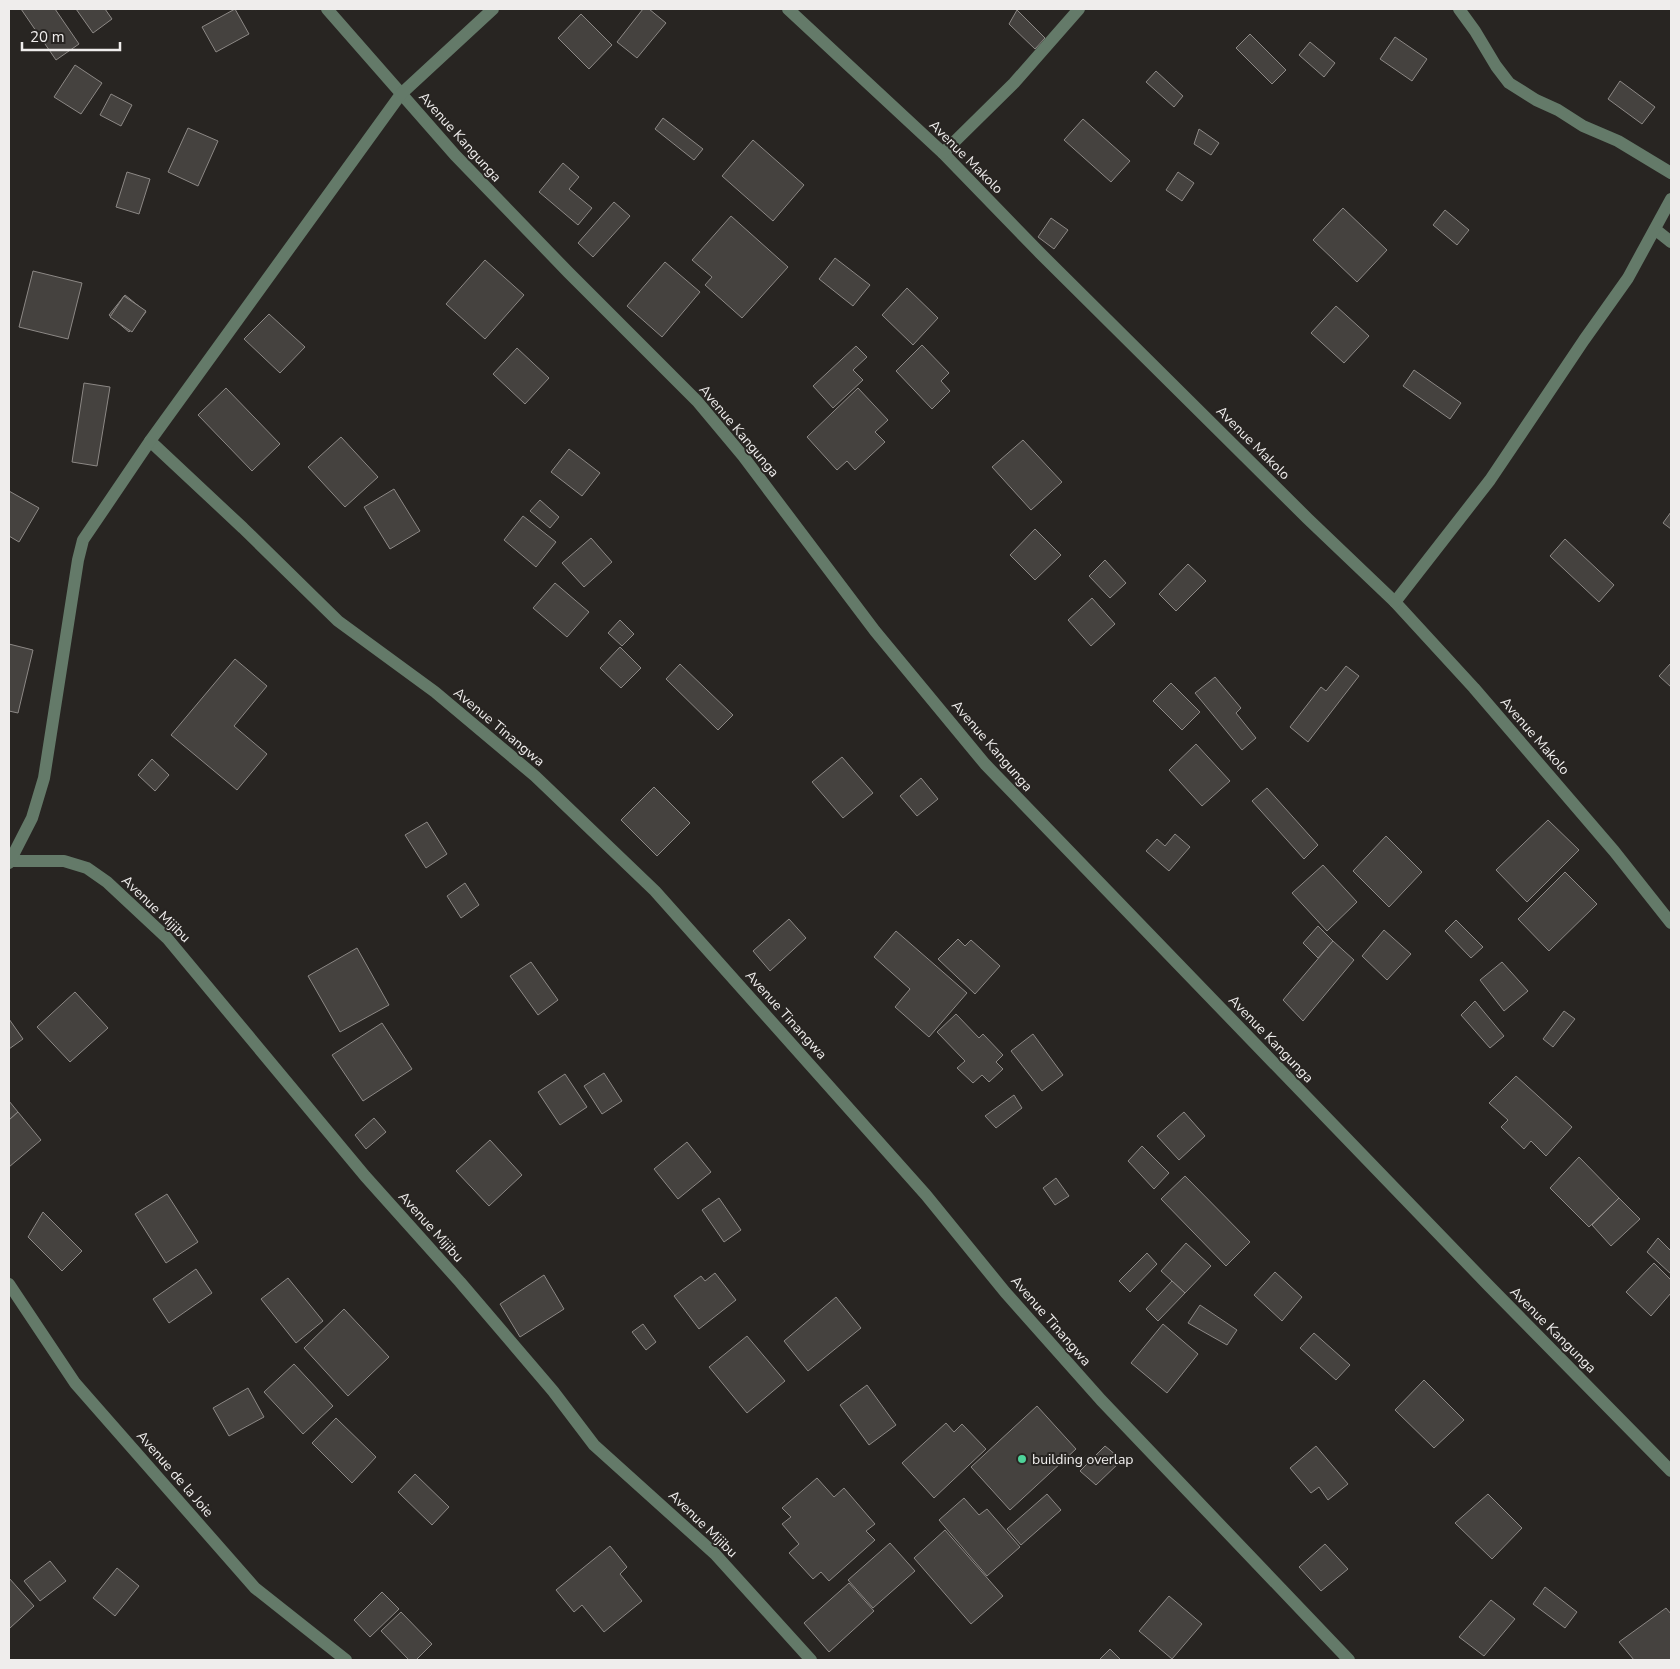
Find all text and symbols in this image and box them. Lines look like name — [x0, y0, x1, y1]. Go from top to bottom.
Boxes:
scale bar — [22, 20, 120, 52]
text: 20 m — [30, 27, 65, 47]
street label: Avenue Kangunga — [414, 88, 506, 186]
street label: Avenue Makolo — [925, 116, 1007, 198]
street label: Avenue Kangunga — [695, 381, 783, 481]
street label: Avenue Makolo — [1212, 402, 1294, 484]
street label: Avenue Tinangwa — [449, 683, 549, 771]
street label: Avenue Makolo — [1496, 693, 1574, 779]
street label: Avenue Kangunga — [947, 696, 1037, 796]
street label: Avenue Mijibu — [117, 871, 195, 947]
street label: Avenue Tinangwa — [741, 966, 831, 1064]
street label: Avenue Kangunga — [1224, 991, 1318, 1087]
street label: Avenue Mijibu — [394, 1188, 468, 1266]
street label: Avenue Tinangwa — [1007, 1272, 1095, 1370]
street label: Avenue Kangunga — [1506, 1283, 1600, 1377]
street label: Avenue de la Joie — [132, 1427, 218, 1521]
place label: building overlap — [1032, 1450, 1133, 1469]
marker: building overlap — [1016, 1453, 1028, 1465]
street label: Avenue Mijibu — [664, 1486, 742, 1562]

